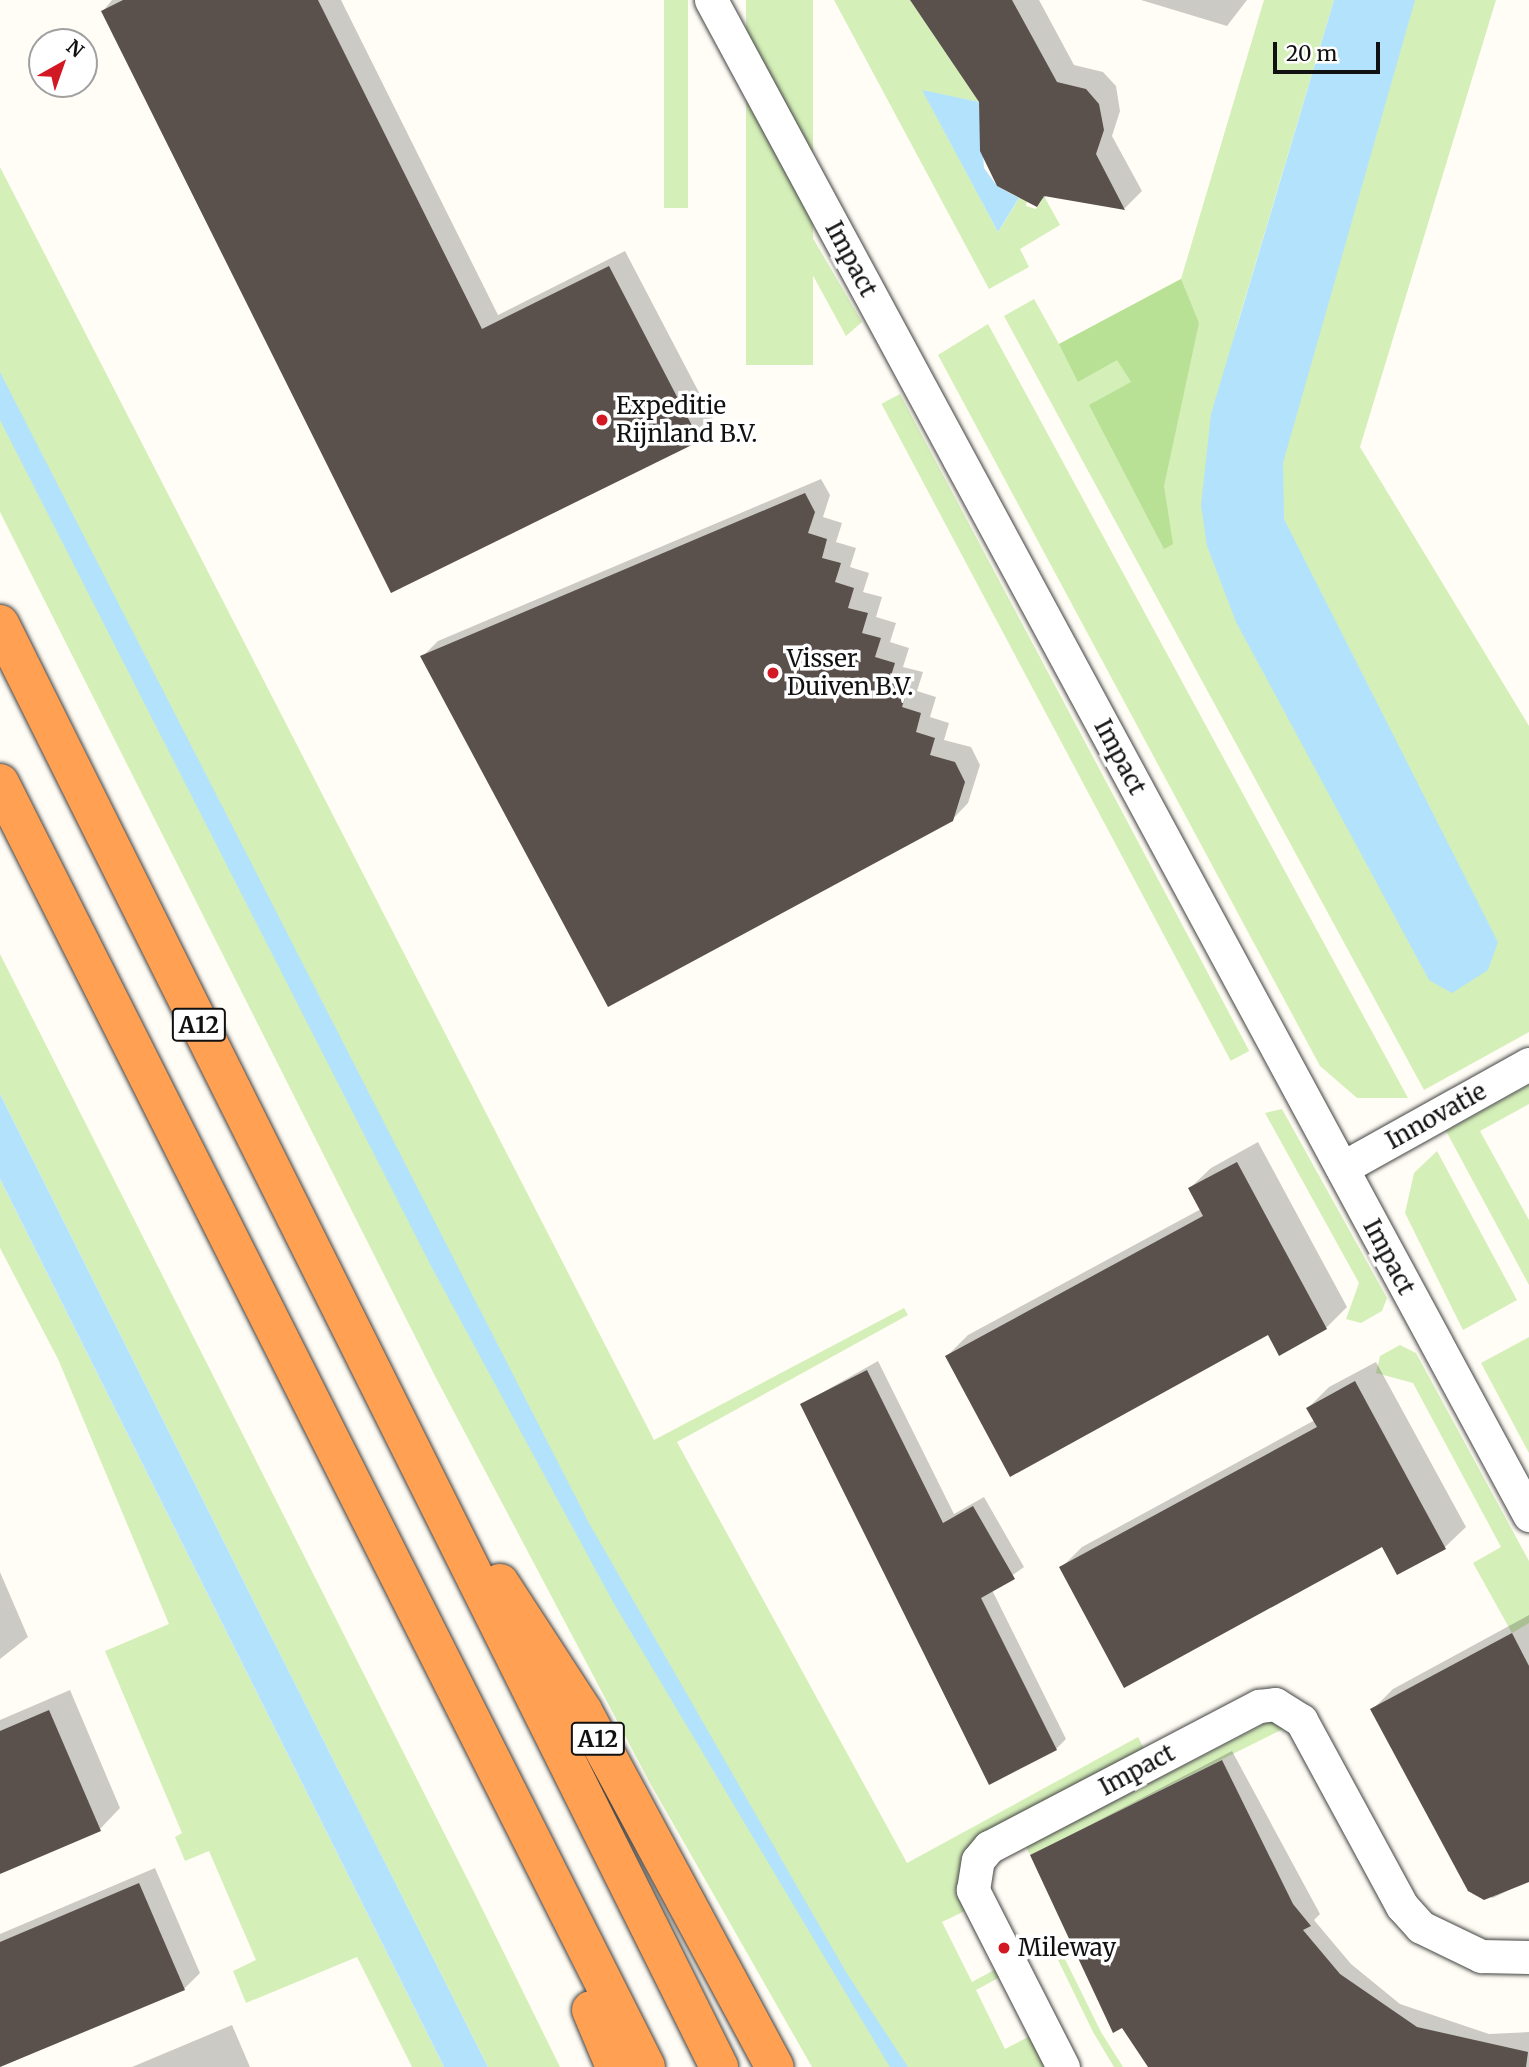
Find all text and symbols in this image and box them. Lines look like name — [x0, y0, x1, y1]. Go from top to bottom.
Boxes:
north arrow — [28, 28, 98, 98]
scale bar — [1277, 28, 1384, 72]
text: N — [62, 34, 89, 62]
text: 20 m — [1286, 40, 1337, 67]
street label: Impact — [819, 216, 883, 302]
place label: Expeditie Rijnland B.V. — [616, 392, 757, 448]
marker: Expeditie Rijnland B.V. — [594, 412, 610, 428]
place label: Visser Duiven B.V. — [787, 645, 913, 701]
marker: Visser Duiven B.V. — [765, 665, 781, 681]
street label: Impact — [1088, 714, 1152, 800]
road number: A12 — [171, 1006, 227, 1044]
street label: Innovatie — [1381, 1077, 1491, 1155]
street label: Impact — [1357, 1214, 1421, 1300]
road number: A12 — [570, 1720, 626, 1758]
street label: Impact — [1094, 1738, 1180, 1802]
place label: Mileway — [1018, 1934, 1116, 1962]
marker: Mileway — [996, 1940, 1012, 1956]

